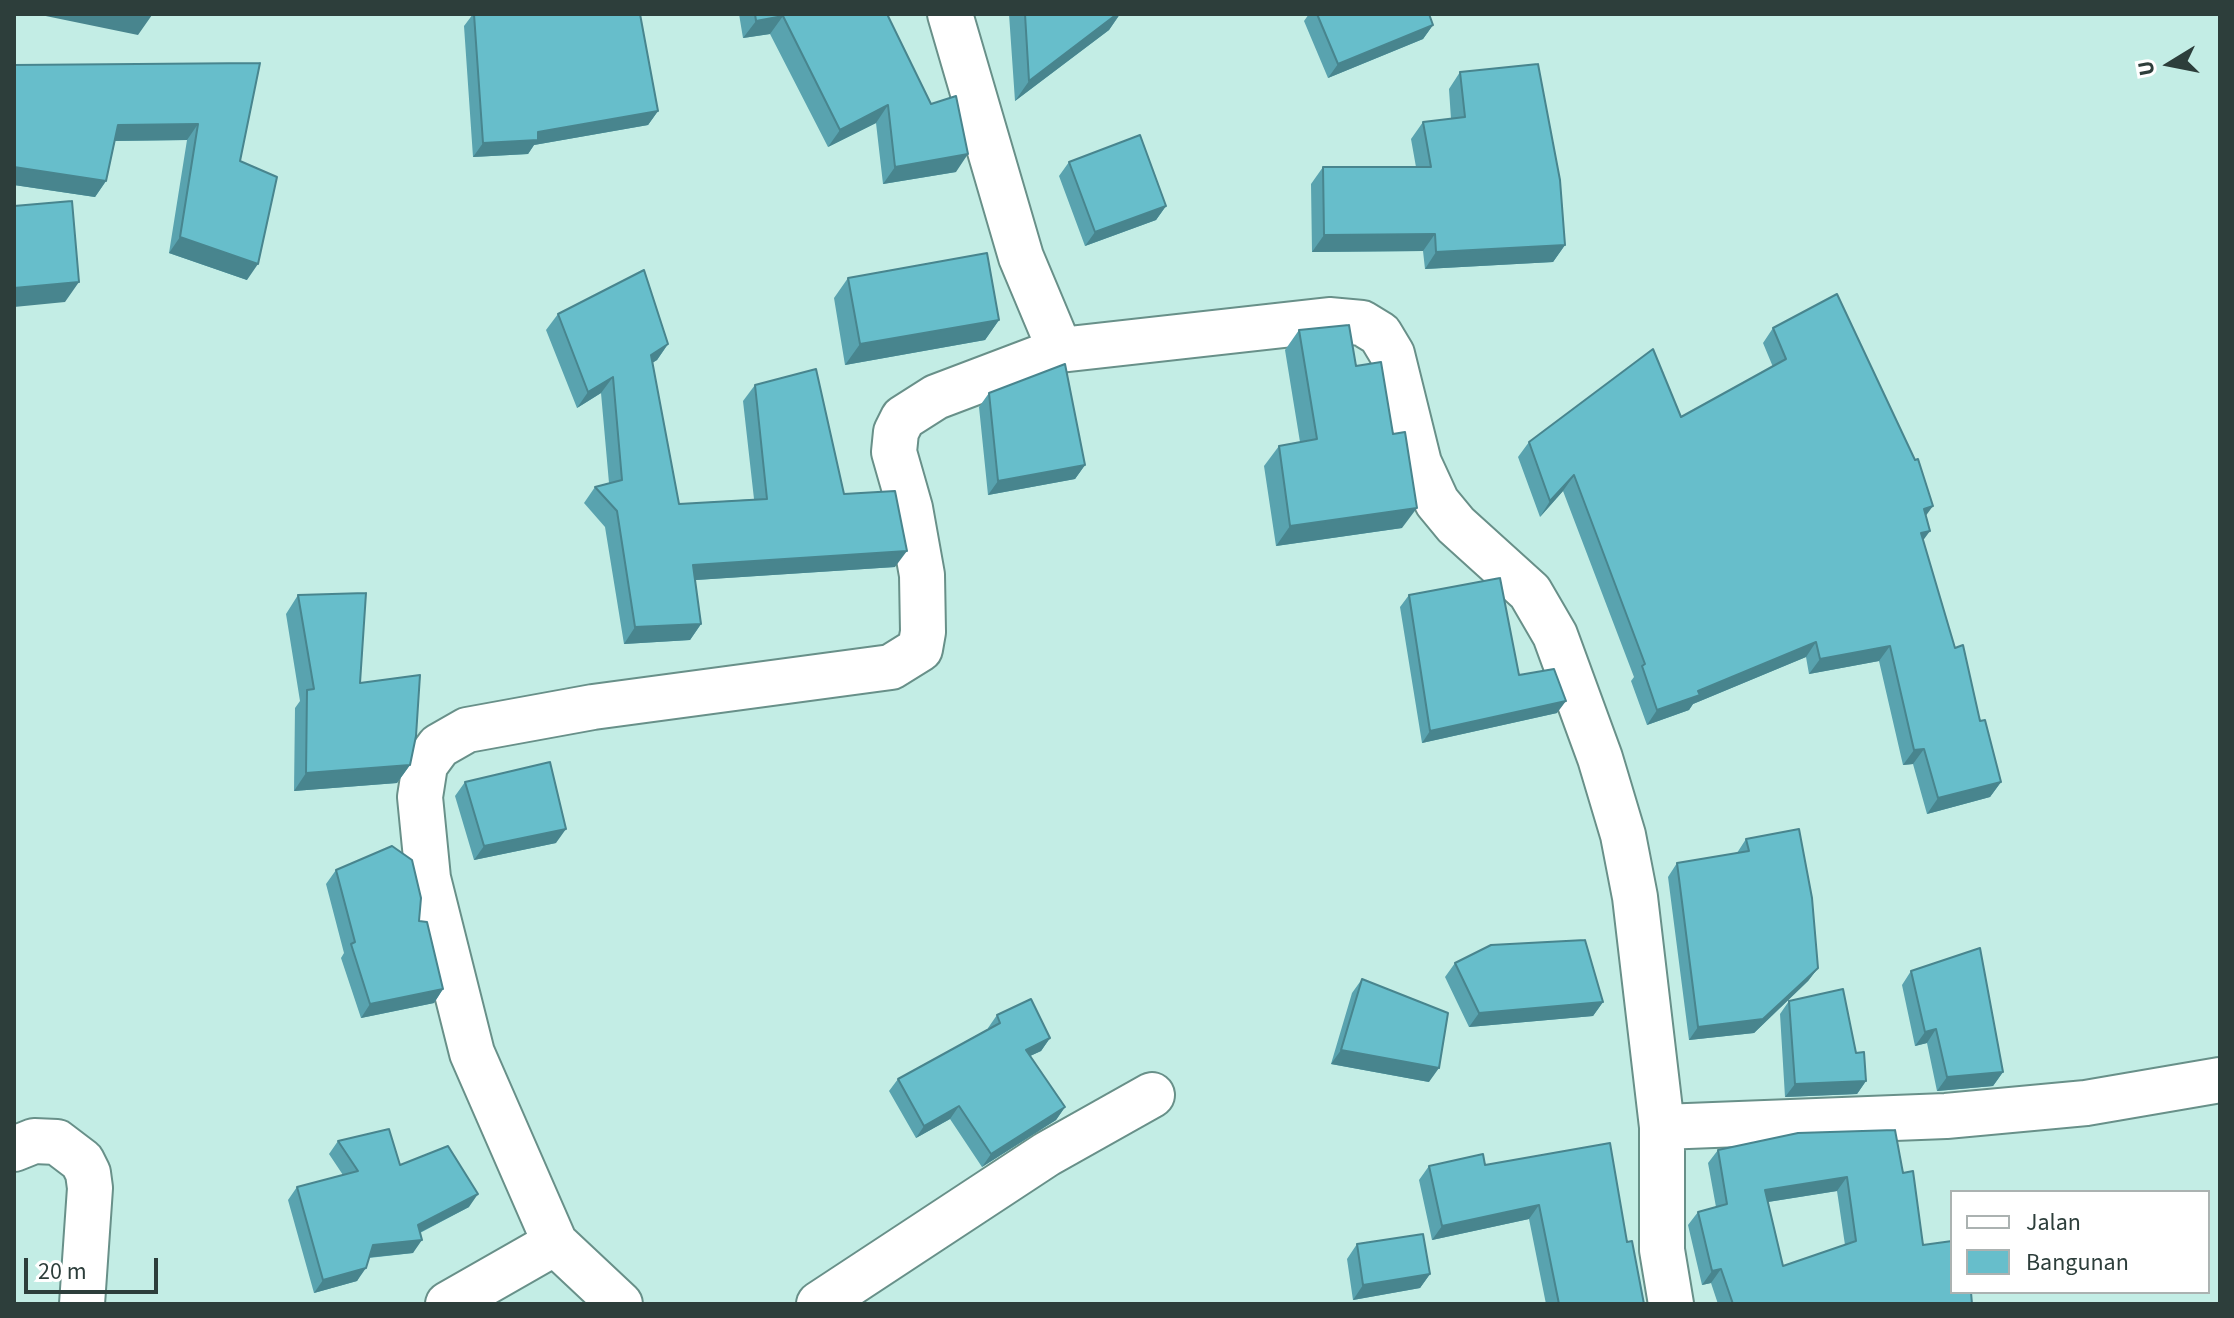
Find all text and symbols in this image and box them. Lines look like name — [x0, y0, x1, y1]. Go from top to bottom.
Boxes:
north arrow — [2130, 24, 2210, 104]
text: U — [2129, 58, 2163, 78]
legend — [1950, 1190, 2210, 1294]
text: Jalan — [2026, 1205, 2081, 1240]
scale bar — [28, 1242, 162, 1292]
text: Bangunan — [2026, 1245, 2129, 1280]
text: 20 m — [38, 1254, 87, 1289]

